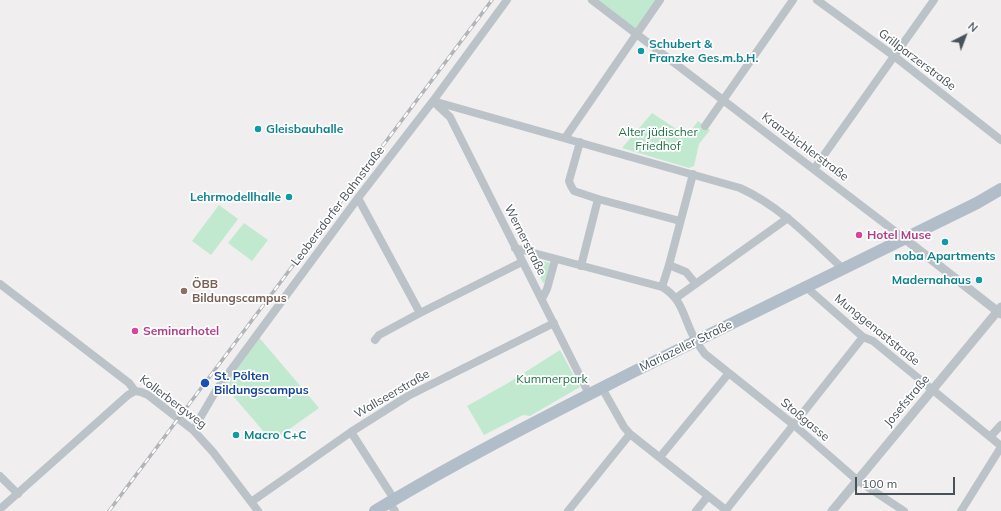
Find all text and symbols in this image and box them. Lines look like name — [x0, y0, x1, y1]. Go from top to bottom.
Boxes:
north arrow — [945, 16, 985, 56]
text: N — [965, 19, 981, 35]
street label: Grillparzerstraße — [875, 26, 959, 94]
place label: Schubert & Franzke Ges.m.b.H. — [649, 37, 758, 65]
marker: Schubert & Franzke Ges.m.b.H. — [636, 46, 646, 56]
street label: Kranzbichlerstraße — [759, 110, 851, 184]
place label: Gleisbauhalle — [266, 122, 343, 136]
marker: Gleisbauhalle — [253, 124, 263, 134]
park label: Alter jüdischer Friedhof — [618, 125, 698, 153]
street label: Leobersdorfer Bahnstraße — [288, 144, 388, 268]
place label: Lehrmodellhalle — [190, 190, 281, 204]
marker: Lehrmodellhalle — [284, 192, 294, 202]
street label: Wernerstraße — [501, 202, 549, 278]
place label: Hotel Muse — [867, 228, 931, 242]
marker: Hotel Muse — [854, 230, 864, 240]
marker: noba Apartments — [940, 237, 950, 247]
place label: noba Apartments — [894, 249, 996, 263]
place label: Madernahaus — [892, 273, 971, 287]
marker: Madernahaus — [974, 275, 984, 285]
place label: ÖBB Bildungscampus — [192, 277, 287, 305]
marker: ÖBB Bildungscampus — [179, 286, 189, 296]
street label: Munggenaststraße — [832, 291, 922, 369]
street label: Mariazeller Straße — [637, 317, 735, 375]
place label: Seminarhotel — [143, 324, 219, 338]
marker: Seminarhotel — [130, 326, 140, 336]
street label: Wallseerstraße — [352, 367, 432, 421]
place label: St. Pölten Bildungscampus — [214, 369, 309, 397]
street label: Kollerbergweg — [137, 372, 209, 432]
park label: Kummerpark — [516, 372, 588, 386]
street label: Josefstraße — [881, 372, 933, 430]
marker: St. Pölten Bildungscampus — [199, 377, 211, 389]
street label: Stoßgasse — [778, 396, 832, 444]
place label: Macro C+C — [244, 428, 307, 442]
marker: Macro C+C — [231, 430, 241, 440]
scale bar — [857, 469, 957, 495]
text: 100 m — [862, 476, 897, 491]

